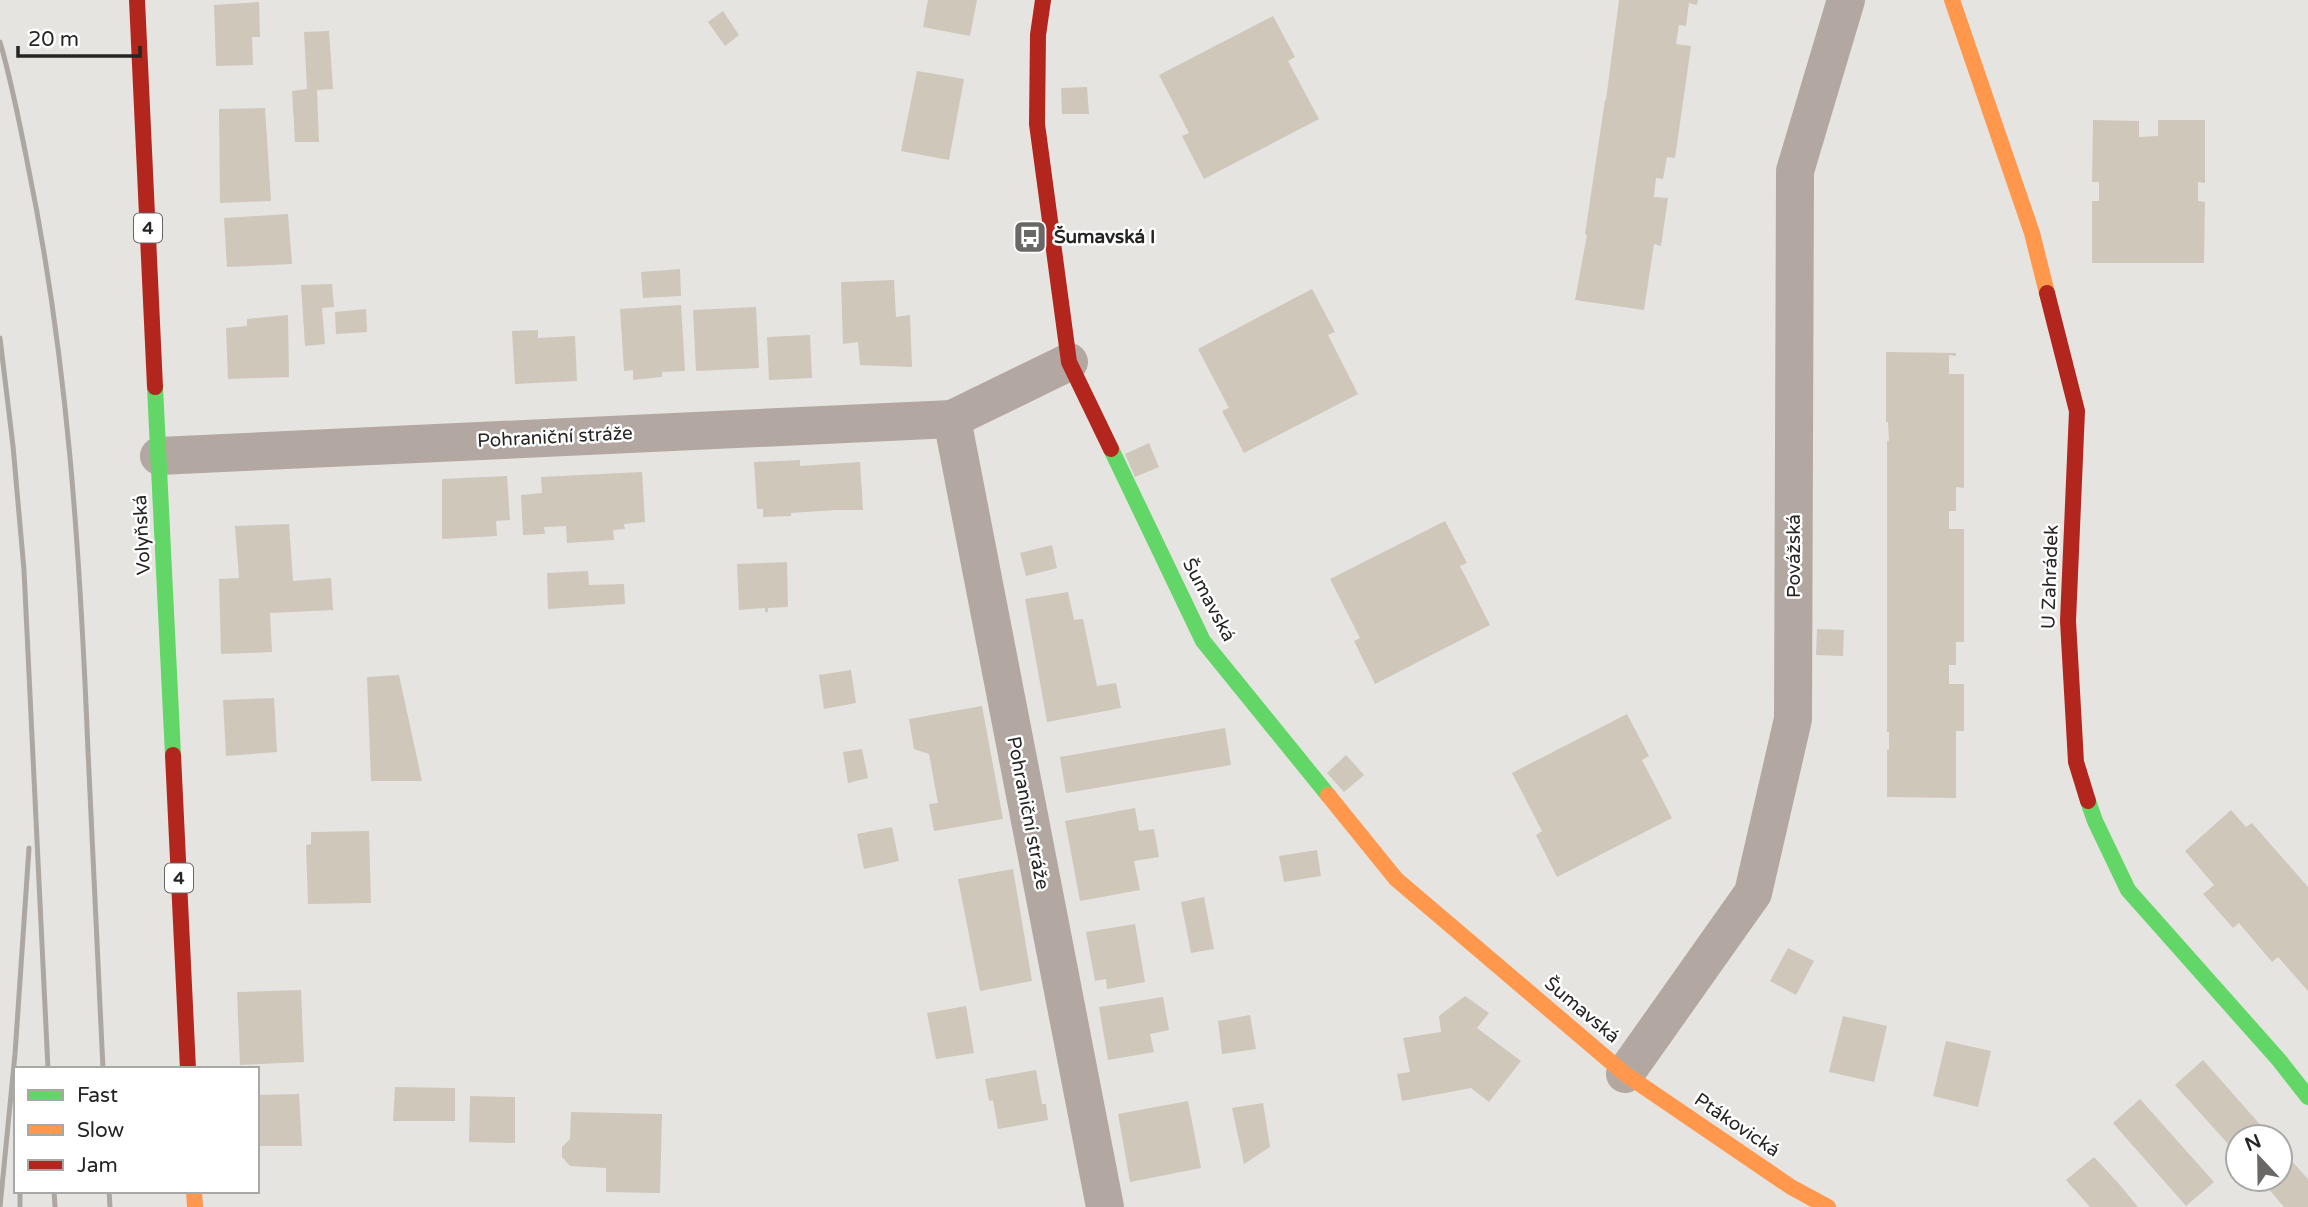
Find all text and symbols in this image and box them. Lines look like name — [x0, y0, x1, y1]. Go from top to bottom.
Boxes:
scale bar — [18, 14, 140, 58]
text: 20 m — [28, 27, 79, 52]
road number: 4 — [134, 213, 162, 242]
bus stop icon: Šumavská I — [1011, 218, 1049, 256]
place label: Šumavská I — [1054, 225, 1155, 248]
street label: Pohraniční stráže — [477, 422, 633, 452]
street label: Volyňská — [129, 494, 155, 576]
street label: Povážská — [1783, 514, 1805, 598]
street label: U Zahrádek — [2037, 524, 2063, 630]
street label: Šumavská — [1178, 555, 1240, 645]
street label: Pohraniční stráže — [1002, 734, 1054, 892]
road number: 4 — [165, 864, 193, 892]
street label: Šumavská — [1540, 972, 1624, 1048]
legend — [14, 1067, 259, 1193]
text: Fast — [77, 1083, 118, 1108]
street label: Ptákovická — [1690, 1088, 1784, 1162]
text: Slow — [77, 1118, 125, 1143]
north arrow — [2224, 1123, 2294, 1193]
text: N — [2242, 1130, 2264, 1156]
text: Jam — [77, 1153, 118, 1178]

